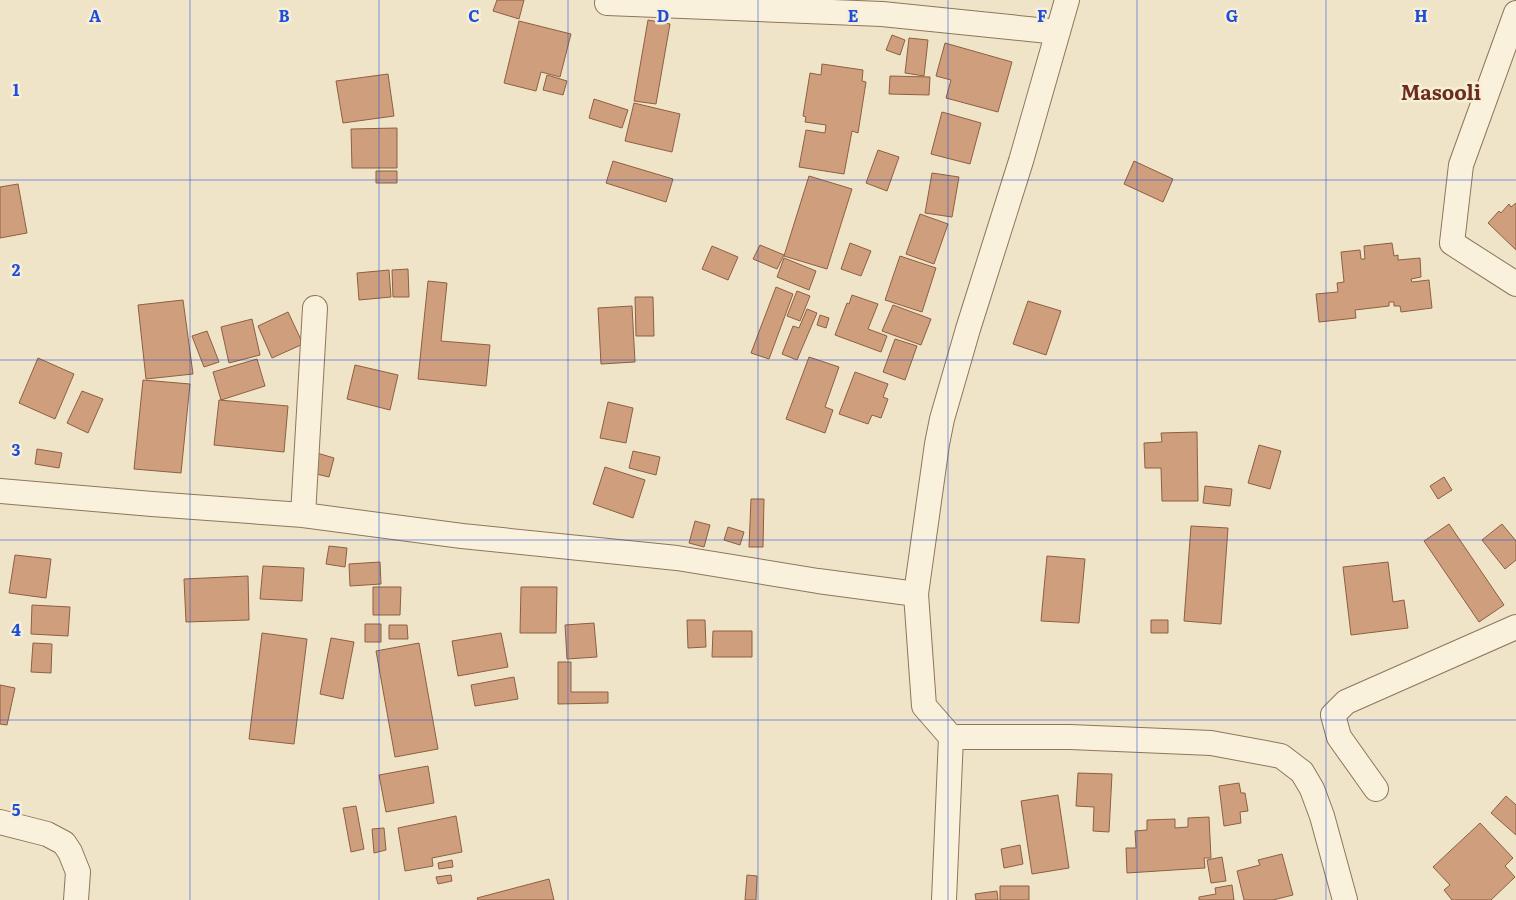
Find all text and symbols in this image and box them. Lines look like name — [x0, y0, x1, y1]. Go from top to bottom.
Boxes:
text: A — [89, 3, 101, 27]
text: B — [278, 3, 290, 27]
text: C — [468, 3, 480, 27]
text: D — [657, 3, 669, 27]
text: E — [848, 3, 859, 27]
text: F — [1037, 3, 1047, 27]
text: G — [1226, 3, 1238, 27]
text: H — [1414, 3, 1428, 27]
district label: Masooli — [1401, 76, 1481, 106]
text: 1 — [13, 77, 20, 101]
text: 2 — [12, 257, 21, 281]
text: 3 — [12, 437, 21, 461]
text: 4 — [11, 617, 21, 641]
text: 5 — [12, 797, 21, 821]

